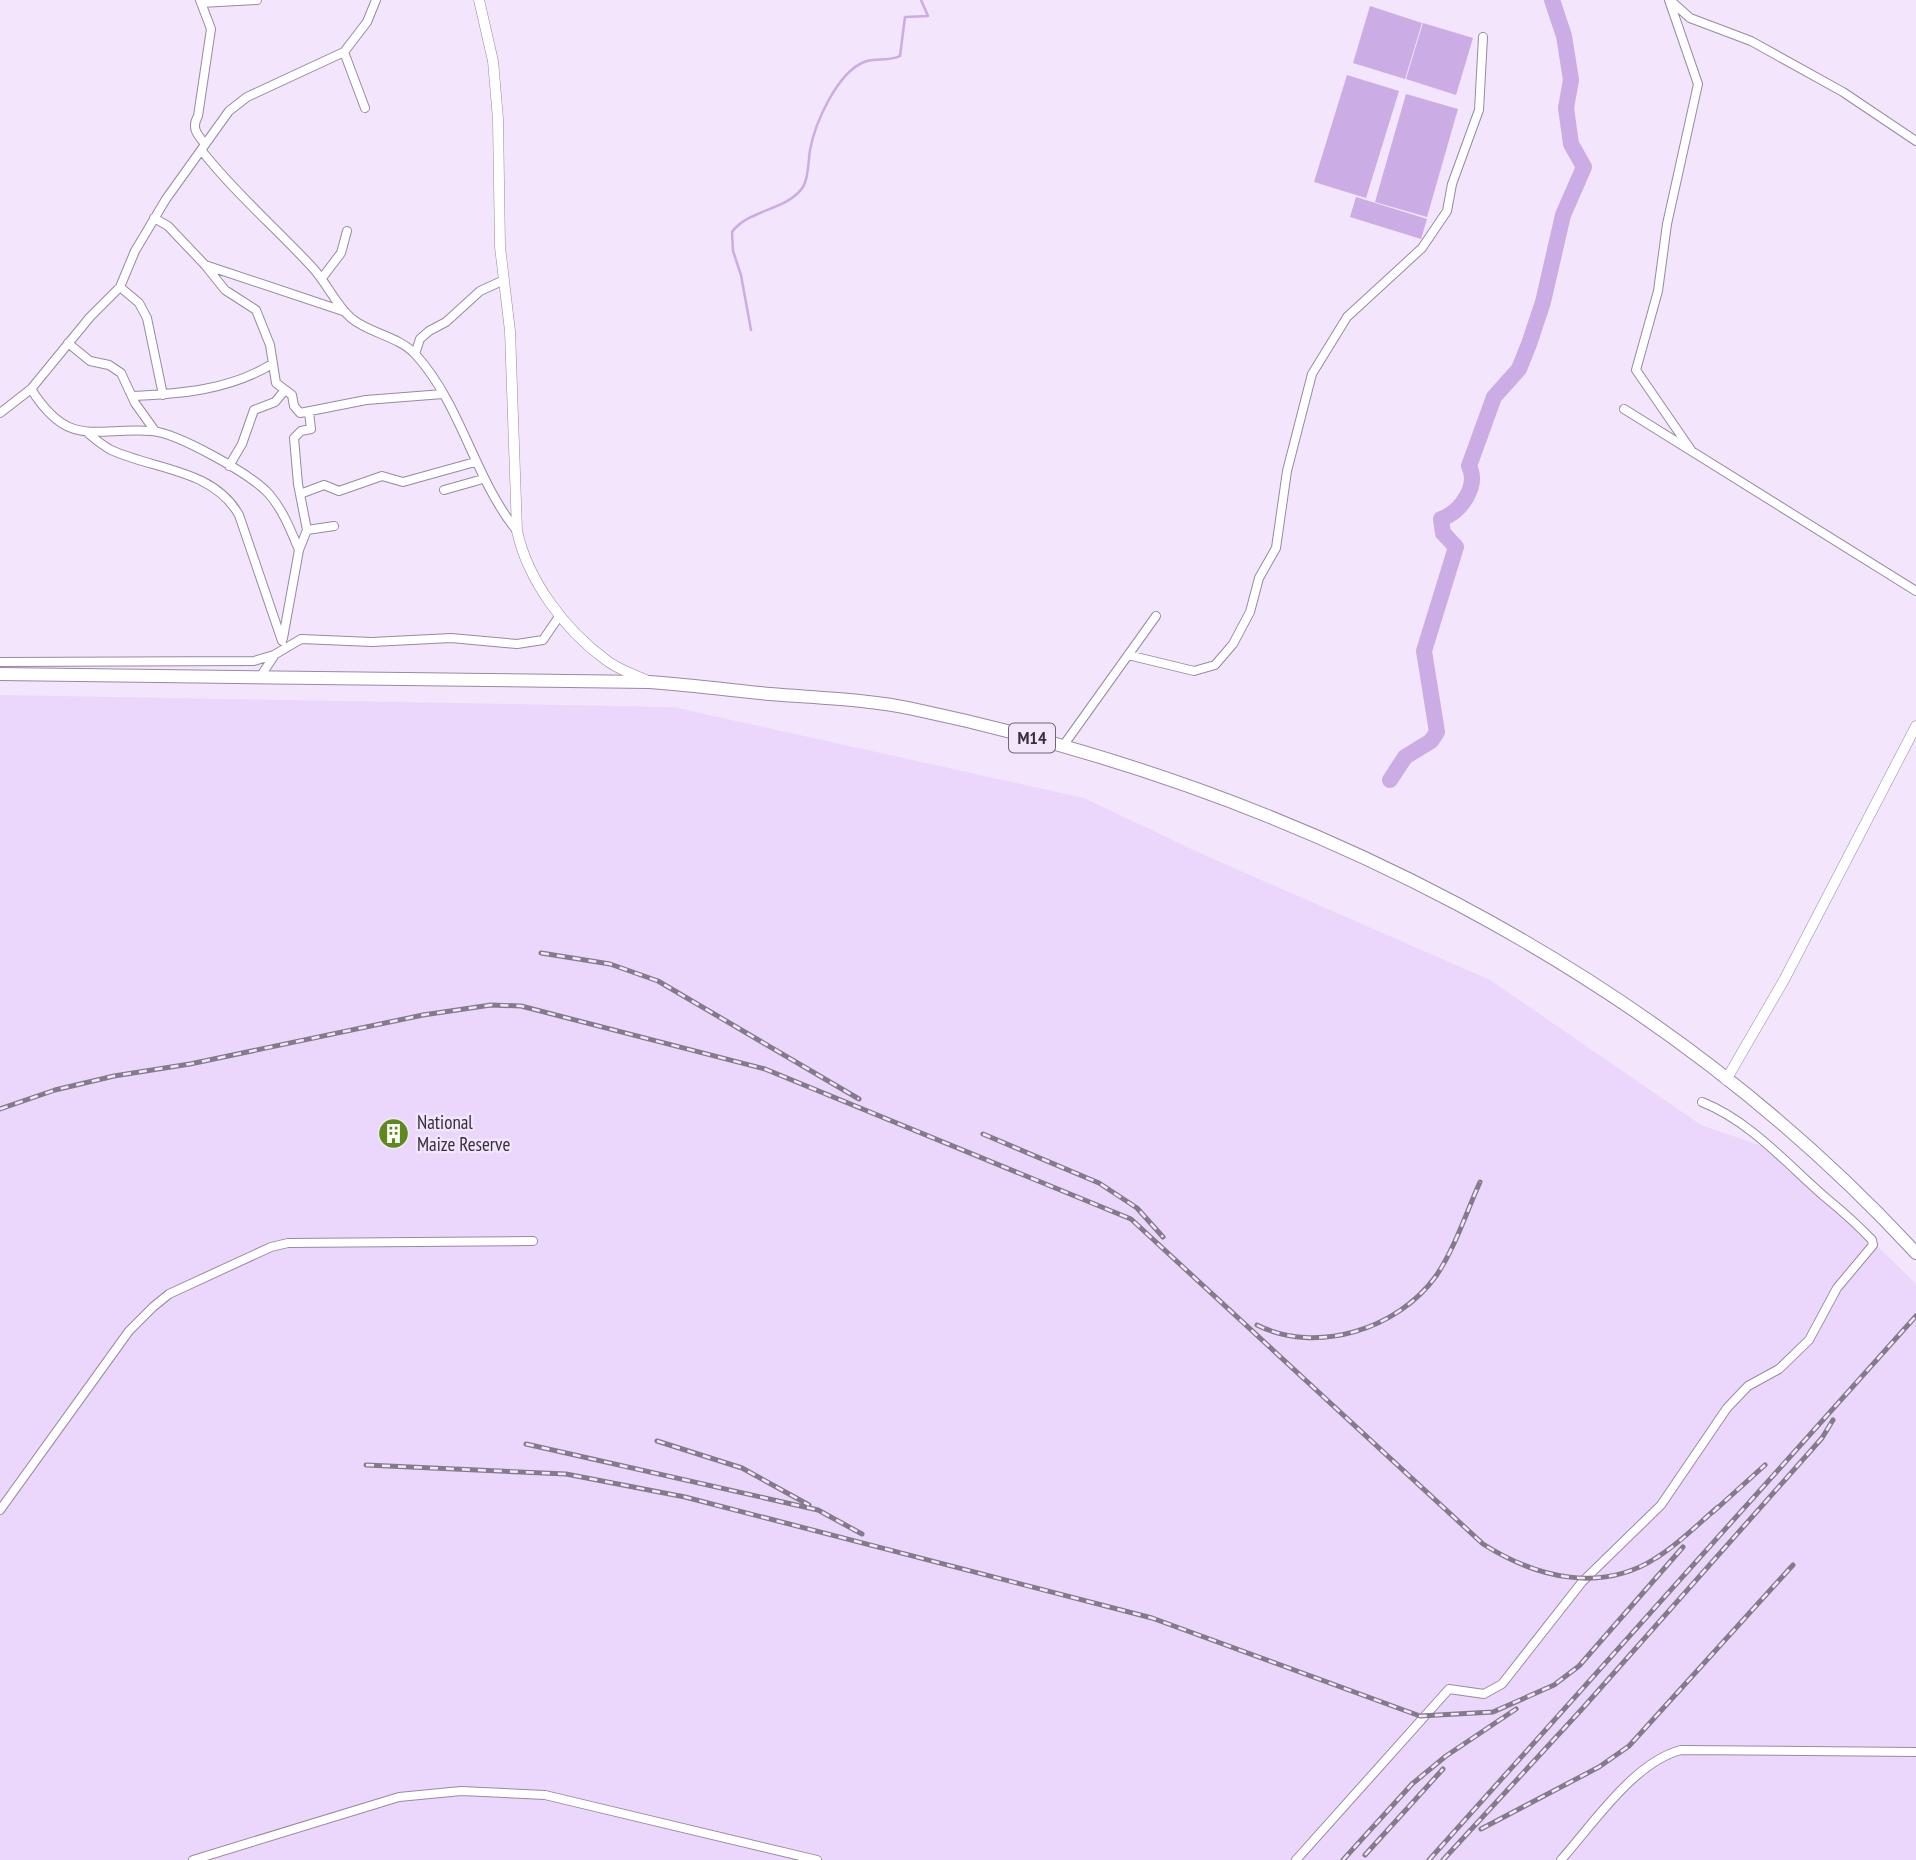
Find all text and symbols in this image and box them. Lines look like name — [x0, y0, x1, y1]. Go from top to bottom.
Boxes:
road number: M14 — [1009, 724, 1055, 752]
place label: National Maize Reserve — [417, 1110, 510, 1156]
building icon: National Maize Reserve — [377, 1116, 411, 1150]

